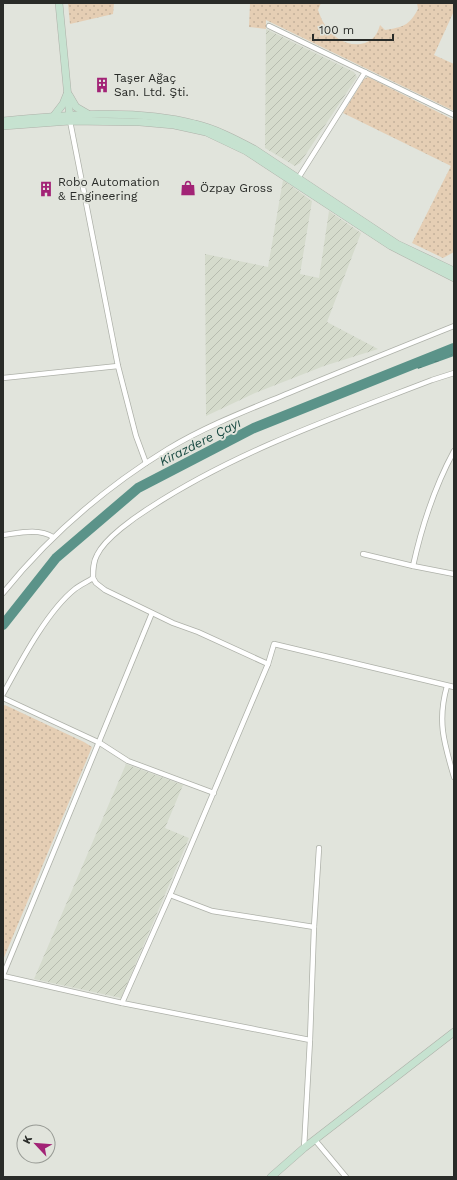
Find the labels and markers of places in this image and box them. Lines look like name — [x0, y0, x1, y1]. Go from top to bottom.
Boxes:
place label: Taşer Ağaç San. Ltd. Şti. — [114, 71, 189, 99]
building icon: Taşer Ağaç San. Ltd. Şti. — [93, 76, 111, 94]
place label: Robo Automation & Engineering — [58, 175, 160, 203]
shop icon: Özpay Gross — [179, 179, 197, 197]
building icon: Robo Automation & Engineering — [37, 180, 55, 198]
place label: Özpay Gross — [200, 181, 273, 195]

